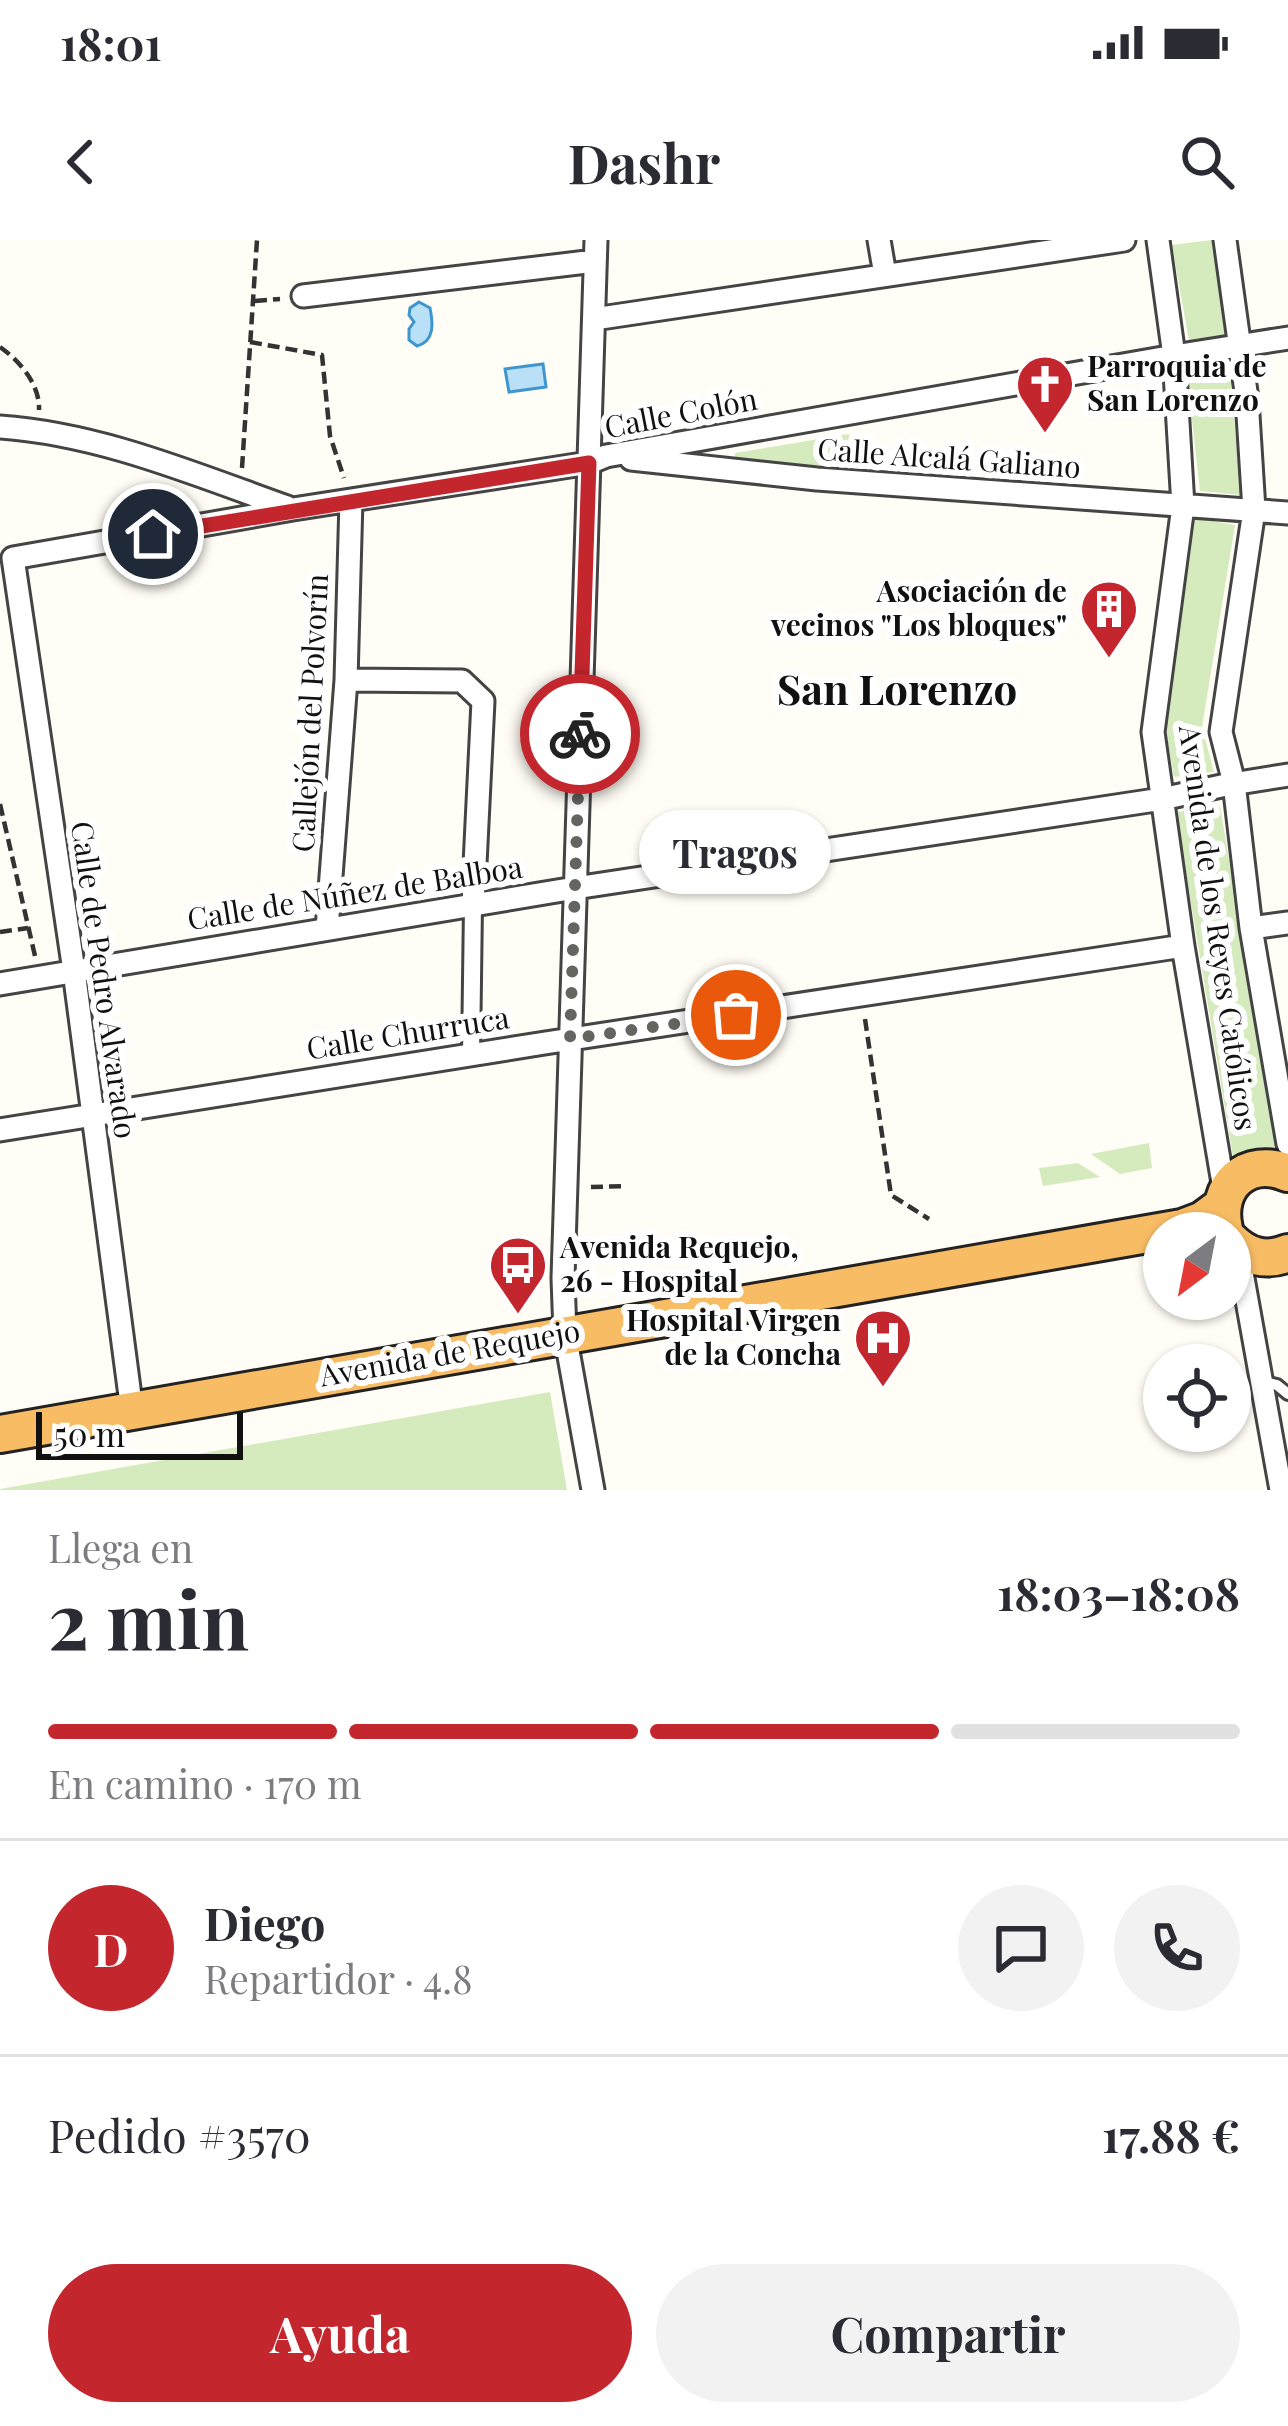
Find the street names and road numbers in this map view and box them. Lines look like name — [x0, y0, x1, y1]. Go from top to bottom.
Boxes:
street label: Calle Colón — [601, 378, 760, 446]
street label: Calle Alcalá Galiano — [816, 428, 1082, 486]
street label: Callejón del Polvorín — [282, 572, 336, 853]
street label: Avenida de los Reyes Católicos — [1171, 722, 1267, 1133]
street label: Calle de Pedro Alvarado — [63, 819, 147, 1141]
street label: Calle de Núñez de Balboa — [184, 846, 525, 938]
street label: Calle Churruca — [304, 996, 512, 1068]
street label: Avenida de Requejo — [316, 1309, 583, 1395]

